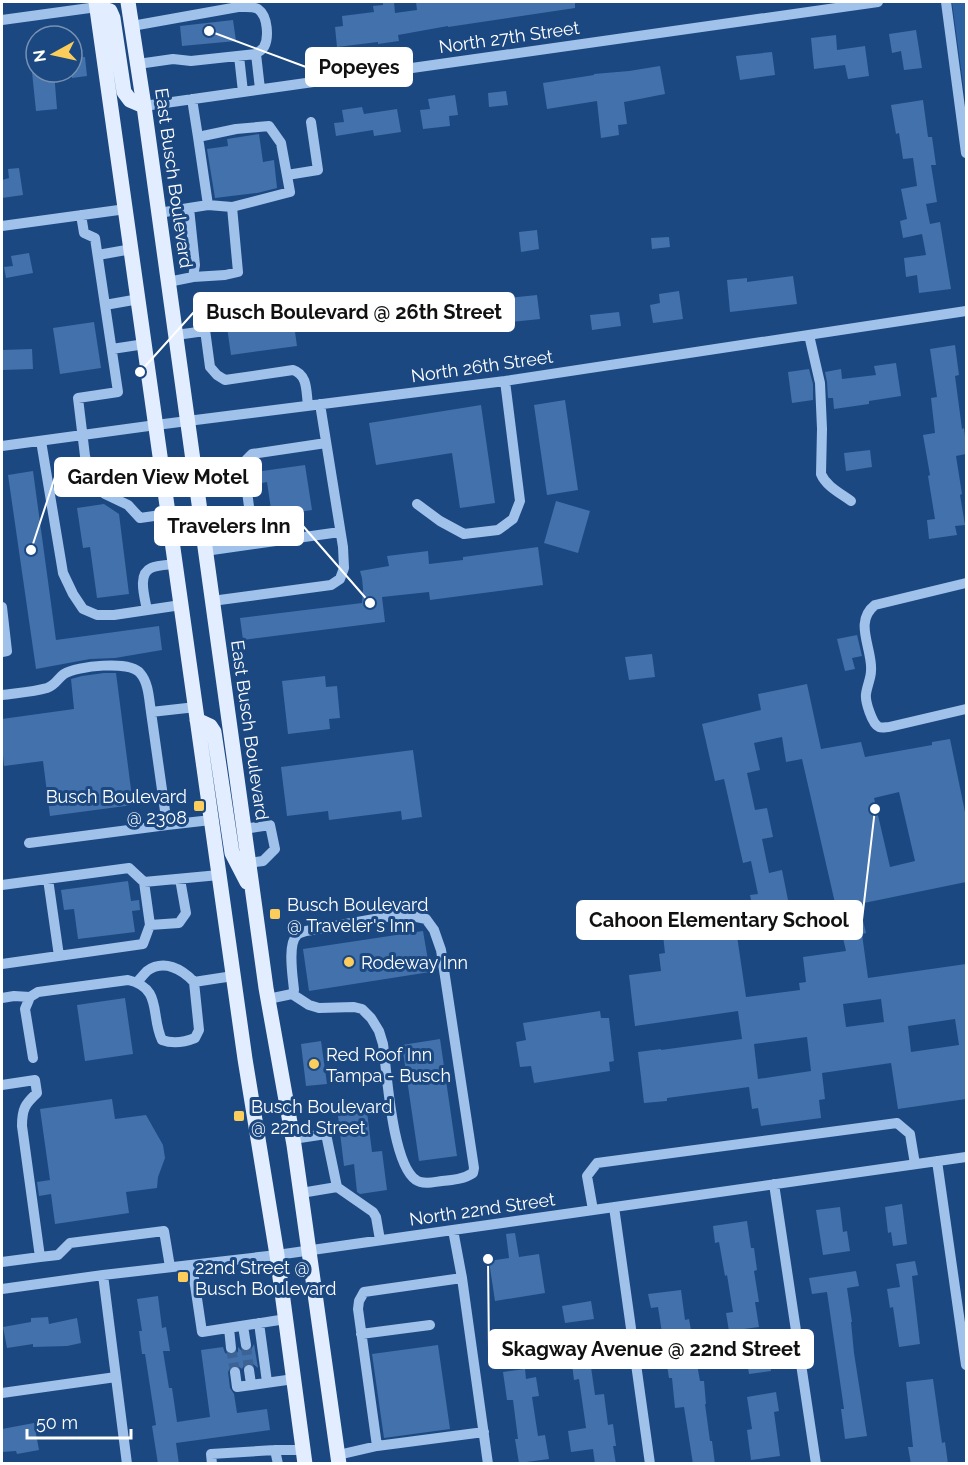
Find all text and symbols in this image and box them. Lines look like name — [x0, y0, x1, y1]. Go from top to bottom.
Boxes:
street label: North 27th Street — [437, 17, 581, 57]
north arrow — [24, 24, 84, 84]
callout: Popeyes — [306, 48, 412, 86]
text: N — [29, 49, 50, 63]
text: Popeyes — [318, 55, 400, 79]
street label: East Busch Boulevard — [151, 87, 197, 269]
callout: Busch Boulevard @ 26th Street — [194, 293, 514, 331]
text: Busch Boulevard @ 26th Street — [206, 300, 502, 324]
street label: North 26th Street — [410, 346, 554, 386]
callout: Garden View Motel — [55, 458, 261, 496]
text: Garden View Motel — [68, 465, 249, 489]
callout: Travelers Inn — [155, 507, 303, 545]
text: Travelers Inn — [167, 514, 291, 538]
street label: East Busch Boulevard — [227, 639, 273, 821]
place label: Busch Boulevard @ 2308 — [46, 786, 187, 828]
marker: Busch Boulevard @ 2308 — [192, 799, 206, 813]
place label: Busch Boulevard @ Traveler's Inn — [287, 894, 428, 936]
callout: Cahoon Elementary School — [577, 901, 862, 939]
marker: Busch Boulevard @ Traveler's Inn — [268, 907, 282, 921]
text: Cahoon Elementary School — [589, 908, 850, 932]
place label: Rodeway Inn — [361, 952, 468, 973]
marker: Rodeway Inn — [342, 955, 356, 969]
place label: Red Roof Inn Tampa - Busch — [326, 1044, 451, 1086]
marker: Red Roof Inn Tampa - Busch — [307, 1057, 321, 1071]
place label: Busch Boulevard @ 22nd Street — [251, 1096, 392, 1138]
marker: Busch Boulevard @ 22nd Street — [232, 1109, 246, 1123]
street label: North 22nd Street — [408, 1188, 556, 1230]
place label: 22nd Street @ Busch Boulevard — [195, 1257, 336, 1299]
marker: 22nd Street @ Busch Boulevard — [176, 1270, 190, 1284]
callout: Skagway Avenue @ 22nd Street — [489, 1330, 813, 1368]
text: Skagway Avenue @ 22nd Street — [501, 1337, 801, 1361]
scale bar — [27, 1402, 130, 1440]
text: 50 m — [36, 1412, 78, 1433]

